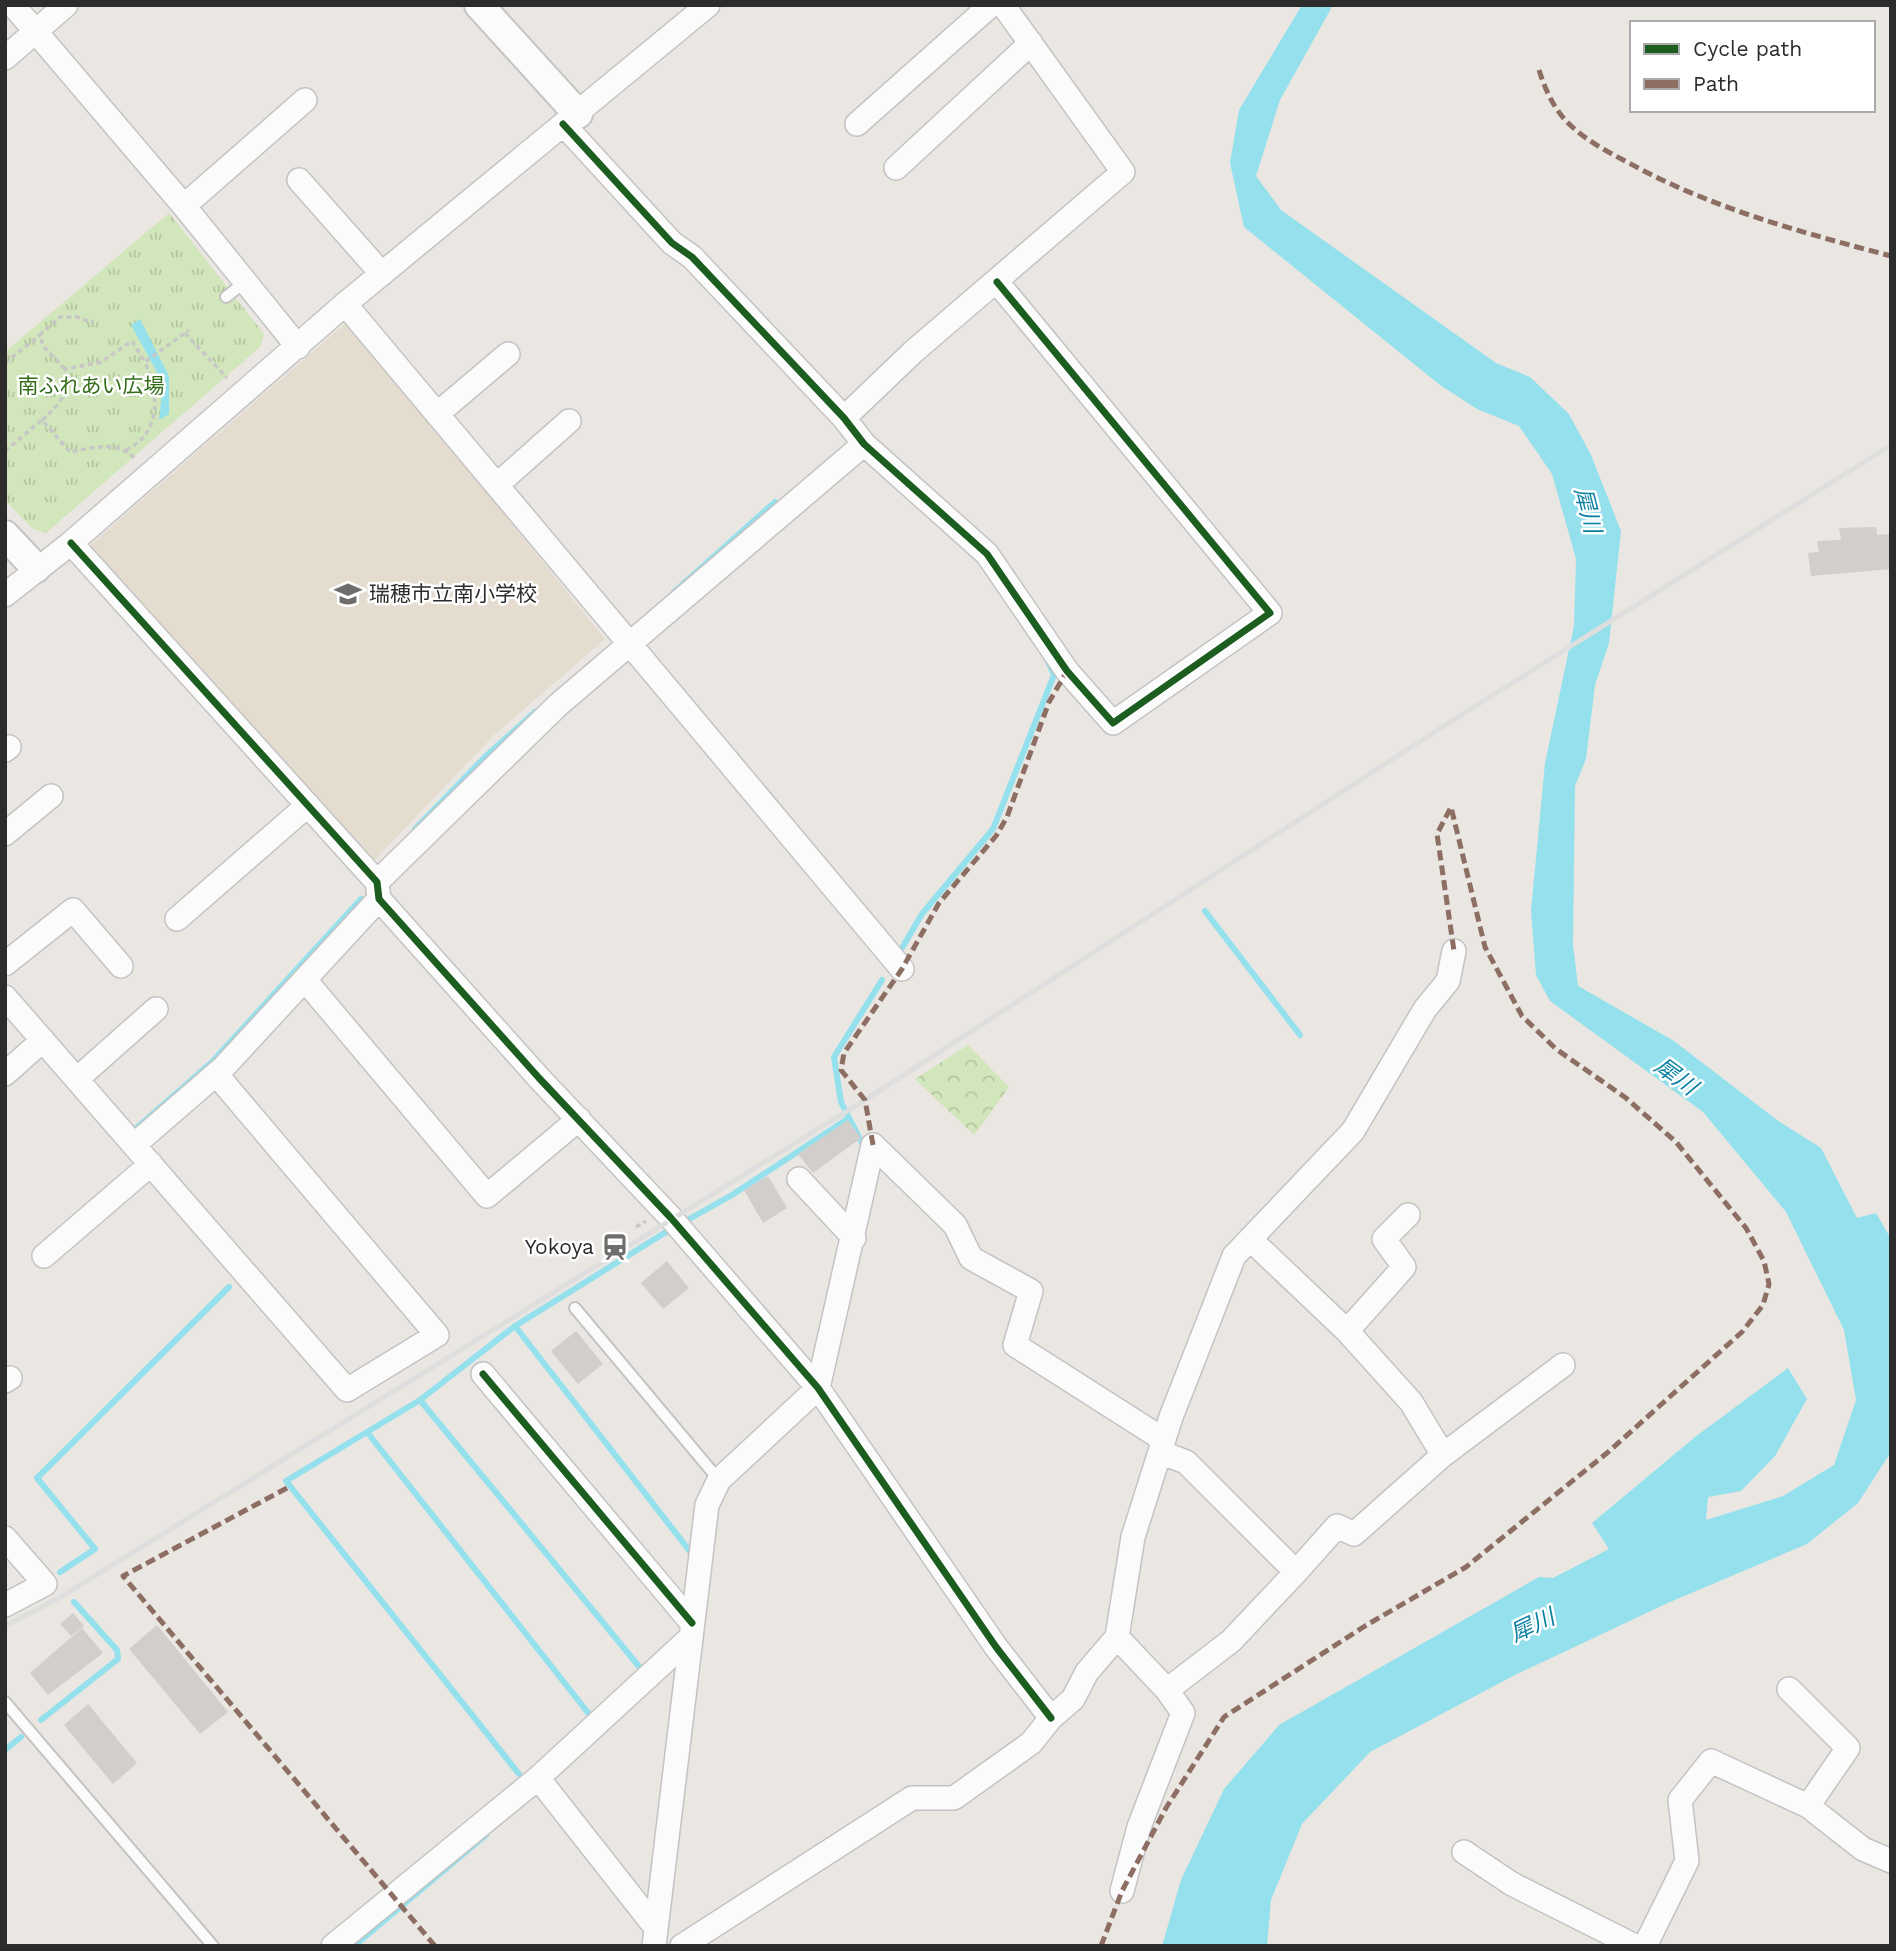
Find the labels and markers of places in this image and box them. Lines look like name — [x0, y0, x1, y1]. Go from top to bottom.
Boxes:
school or university icon: 瑞穂市立南小学校 — [333, 579, 363, 609]
place label: 瑞穂市立南小学校 — [369, 581, 537, 606]
station icon: Yokoya — [600, 1232, 630, 1262]
place label: Yokoya — [525, 1234, 594, 1259]

